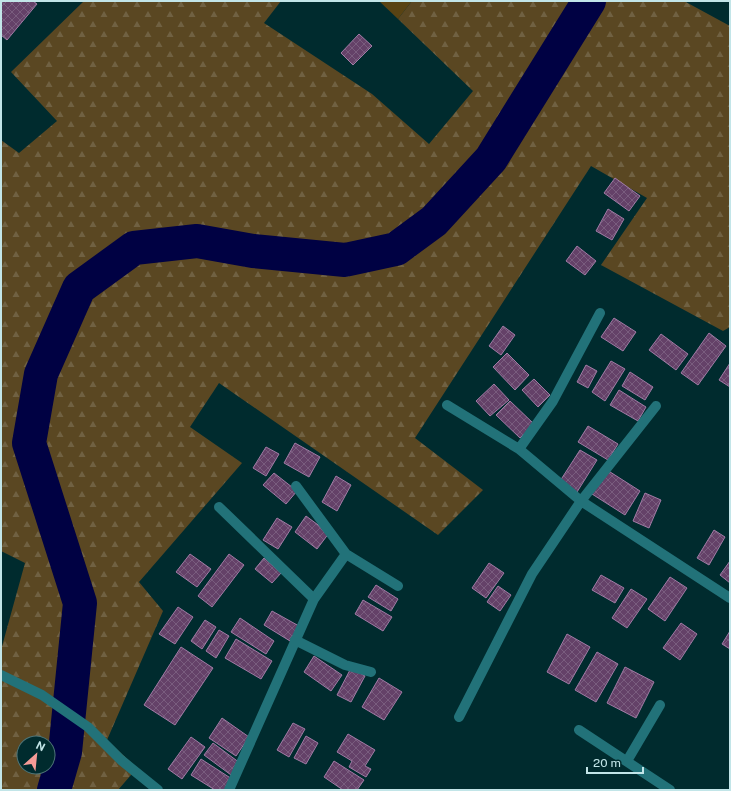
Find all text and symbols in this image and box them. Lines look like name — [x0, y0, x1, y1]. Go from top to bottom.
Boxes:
north arrow — [16, 735, 56, 775]
text: N — [34, 739, 47, 753]
scale bar — [587, 749, 643, 775]
text: 20 m — [593, 756, 621, 770]

